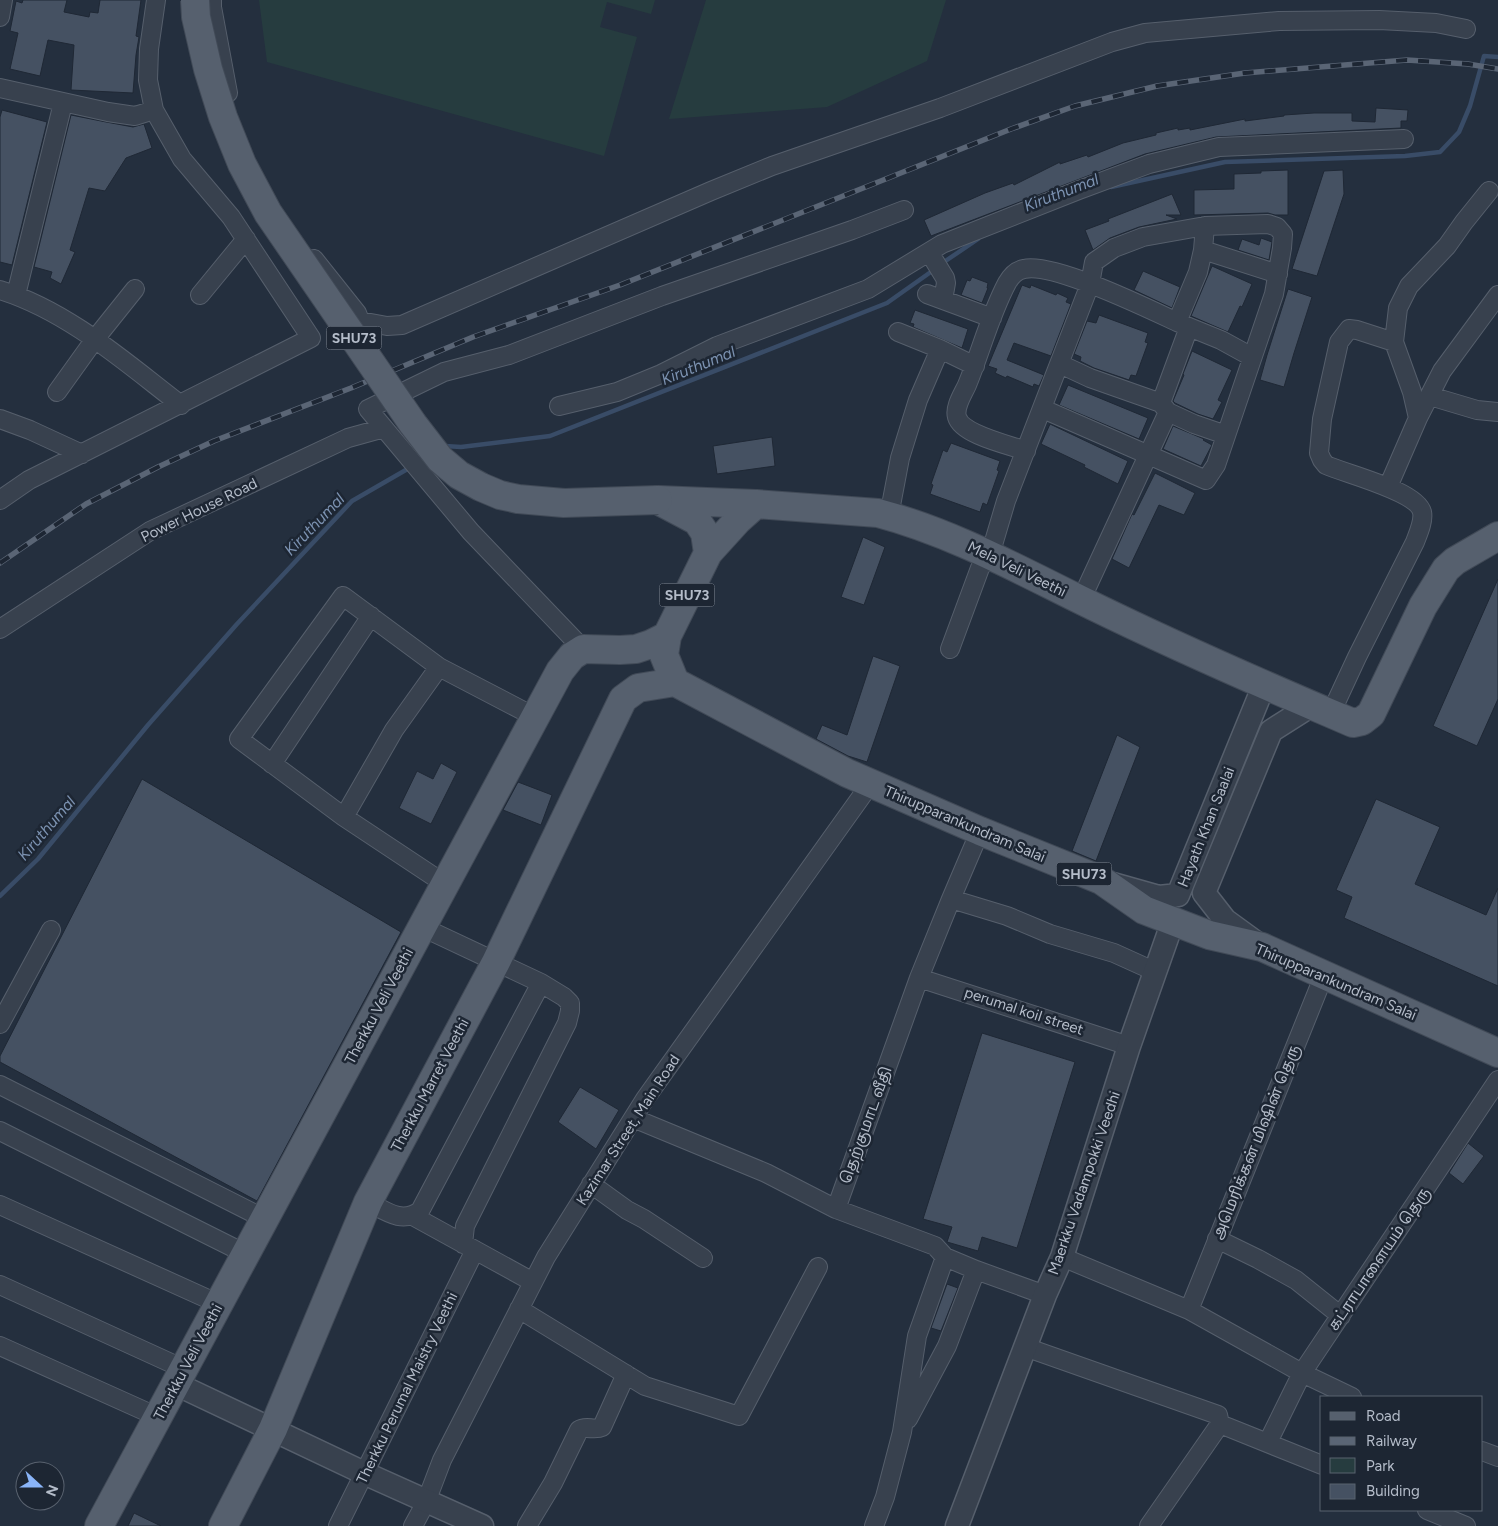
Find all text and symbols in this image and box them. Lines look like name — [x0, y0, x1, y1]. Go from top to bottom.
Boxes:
water label: Kiruthumal — [1021, 169, 1102, 215]
road number: SHU73 — [326, 326, 382, 349]
water label: Kiruthumal — [658, 342, 739, 389]
street label: Power House Road — [138, 474, 260, 546]
water label: Kiruthumal — [280, 489, 349, 559]
street label: Mela Veli Veethi — [965, 537, 1069, 601]
road number: SHU73 — [660, 584, 714, 606]
street label: Hayath Khan Saalai — [1174, 764, 1238, 890]
street label: Thirupparankundram Salai — [882, 782, 1048, 866]
water label: Kiruthumal — [13, 792, 80, 864]
road number: SHU73 — [1056, 862, 1112, 886]
street label: Thirupparankundram Salai — [1253, 940, 1419, 1024]
street label: Therkku Veli Veethi — [341, 945, 417, 1067]
street label: perumal koil street — [962, 983, 1086, 1039]
street label: Therkku Marret Veethi — [387, 1015, 473, 1155]
street label: அமெரிக்கன் மிஷின் தெரு — [1209, 1042, 1305, 1243]
street label: Kazimar Street, Main Road — [572, 1051, 684, 1209]
street label: தெற்குமாட வீதி — [836, 1064, 897, 1186]
street label: Maerkku Vadampokki Veedhi — [1044, 1089, 1124, 1277]
street label: கட்ராபாளையம் தெரு — [1324, 1184, 1435, 1335]
street label: Therkku Perumal Maistry Veethi — [353, 1289, 461, 1487]
street label: Therkku Veli Veethi — [150, 1301, 226, 1423]
legend — [1320, 1396, 1483, 1511]
text: Road — [1366, 1407, 1401, 1425]
text: Railway — [1366, 1432, 1417, 1450]
text: Park — [1366, 1457, 1395, 1475]
north arrow — [15, 1461, 65, 1511]
text: N — [42, 1482, 62, 1499]
text: Building — [1366, 1482, 1420, 1500]

